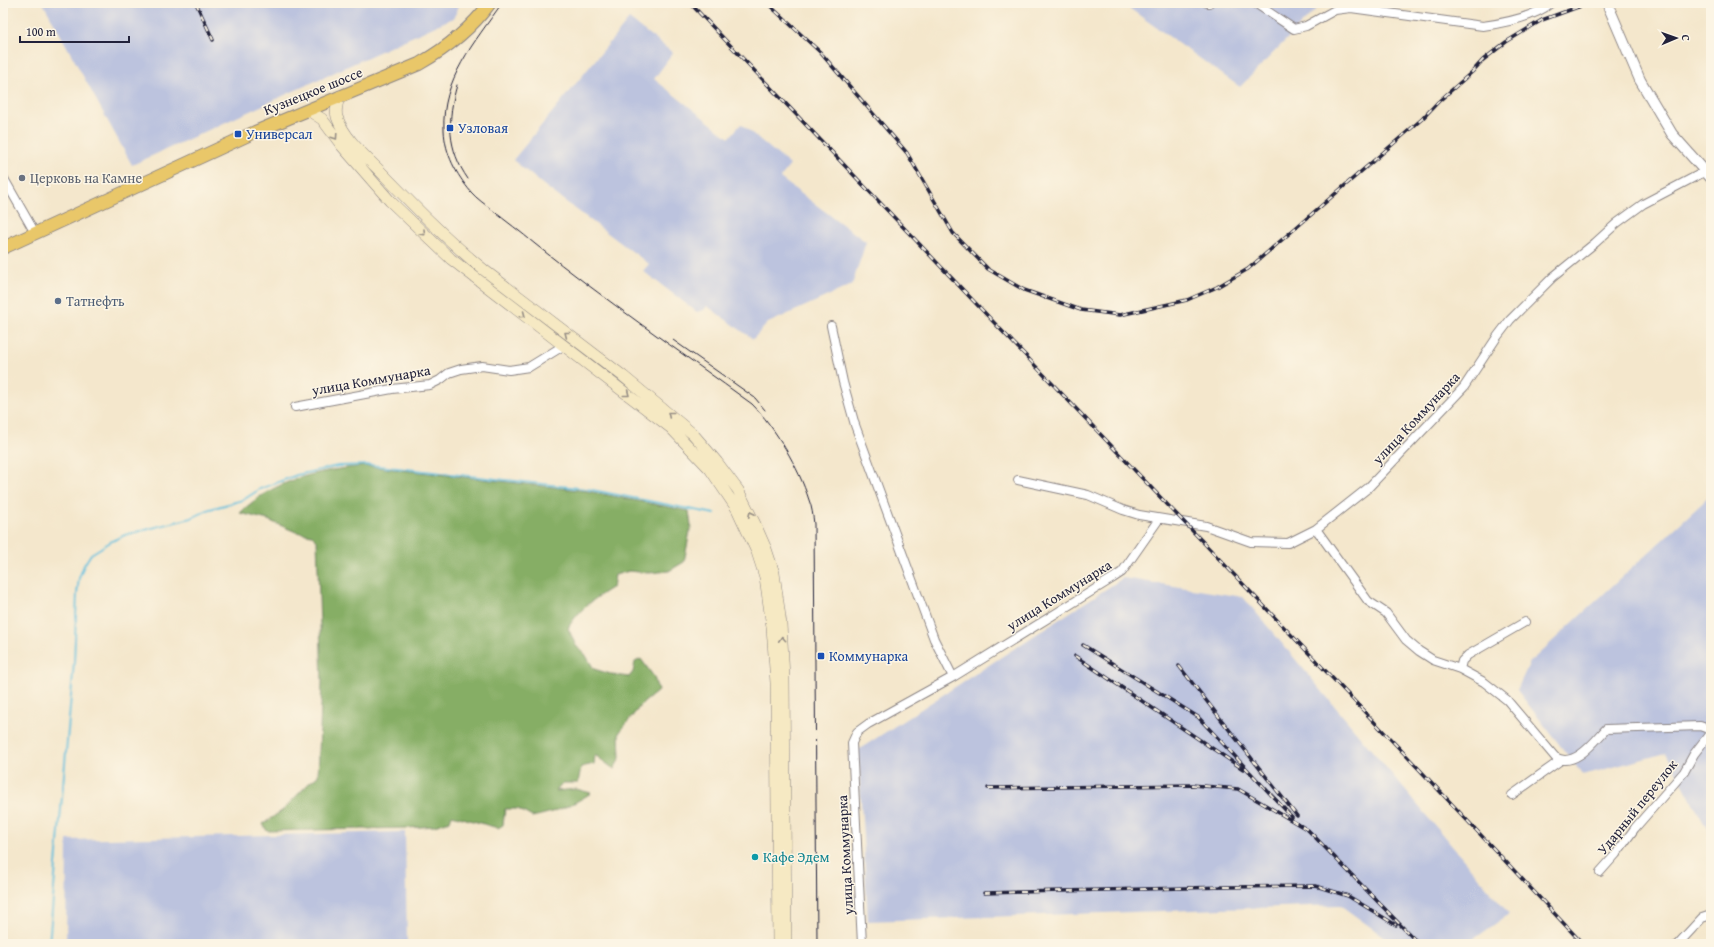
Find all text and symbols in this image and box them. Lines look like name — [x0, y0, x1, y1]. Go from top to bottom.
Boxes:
scale bar — [20, 18, 129, 44]
north arrow — [1656, 18, 1696, 58]
text: 100 m — [26, 23, 56, 40]
text: С — [1678, 34, 1694, 41]
street label: Кузнецкое шоссе — [260, 62, 366, 120]
place label: Узловая — [458, 118, 508, 138]
marker: Узловая — [445, 123, 455, 133]
place label: Универсал — [246, 124, 313, 144]
marker: Универсал — [233, 129, 243, 139]
one-way arrow — [330, 133, 338, 140]
place label: Церковь на Камне — [30, 168, 142, 188]
marker: Церковь на Камне — [17, 173, 27, 183]
one-way arrow — [418, 228, 426, 236]
place label: Татнефть — [66, 291, 125, 311]
marker: Татнефть — [53, 296, 63, 306]
one-way arrow — [519, 310, 526, 317]
one-way arrow — [565, 331, 572, 338]
street label: улица Коммунарка — [309, 360, 432, 400]
street label: улица Коммунарка — [1367, 367, 1464, 469]
one-way arrow — [622, 389, 629, 396]
one-way arrow — [667, 411, 674, 418]
one-way arrow — [748, 511, 756, 518]
street label: улица Коммунарка — [1002, 555, 1115, 636]
one-way arrow — [778, 636, 787, 642]
place label: Коммунарка — [829, 646, 909, 666]
marker: Коммунарка — [816, 651, 826, 661]
street label: Ударный переулок — [1592, 754, 1682, 859]
street label: улица Коммунарка — [832, 794, 858, 916]
place label: Кафе Эдем — [763, 847, 830, 867]
marker: Кафе Эдем — [750, 852, 760, 862]

